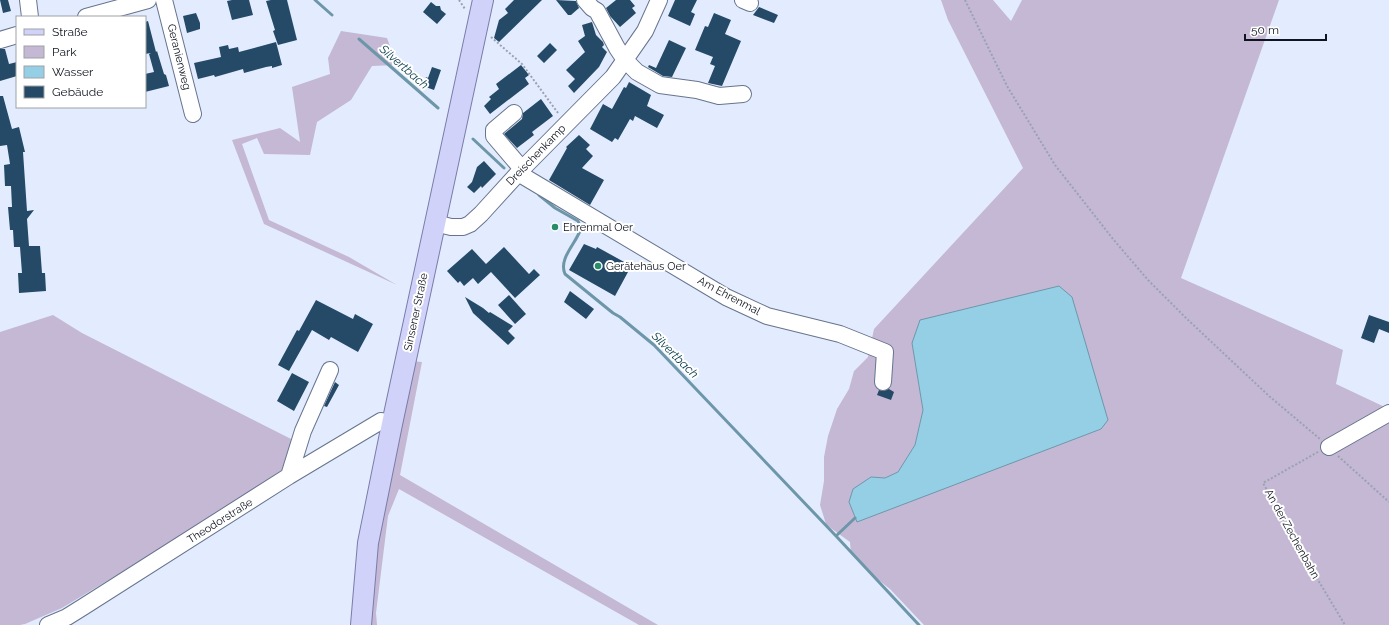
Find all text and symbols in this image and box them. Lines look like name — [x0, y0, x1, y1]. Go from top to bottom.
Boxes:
legend — [16, 16, 146, 108]
scale bar — [1245, 16, 1326, 42]
street label: Geranienweg — [164, 23, 194, 91]
text: 50 m — [1251, 23, 1279, 37]
text: Straße — [52, 25, 88, 39]
water label: Silvertbach — [376, 41, 431, 92]
text: Park — [52, 45, 77, 59]
text: Wasser — [52, 65, 94, 79]
text: Gebäude — [52, 85, 103, 99]
street label: Dreischenkamp — [504, 122, 569, 188]
place label: Ehrenmal Oer — [563, 221, 633, 234]
marker: Ehrenmal Oer — [550, 222, 560, 232]
place label: Gerätehaus Oer — [606, 260, 686, 273]
marker: Gerätehaus Oer — [593, 261, 603, 271]
street label: Sinsener Straße — [401, 271, 431, 352]
street label: Am Ehrenmal — [695, 274, 763, 318]
water label: Silvertbach — [648, 328, 701, 381]
street label: An der Zechenbahn — [1262, 487, 1322, 581]
street label: Theodorstraße — [185, 495, 256, 546]

